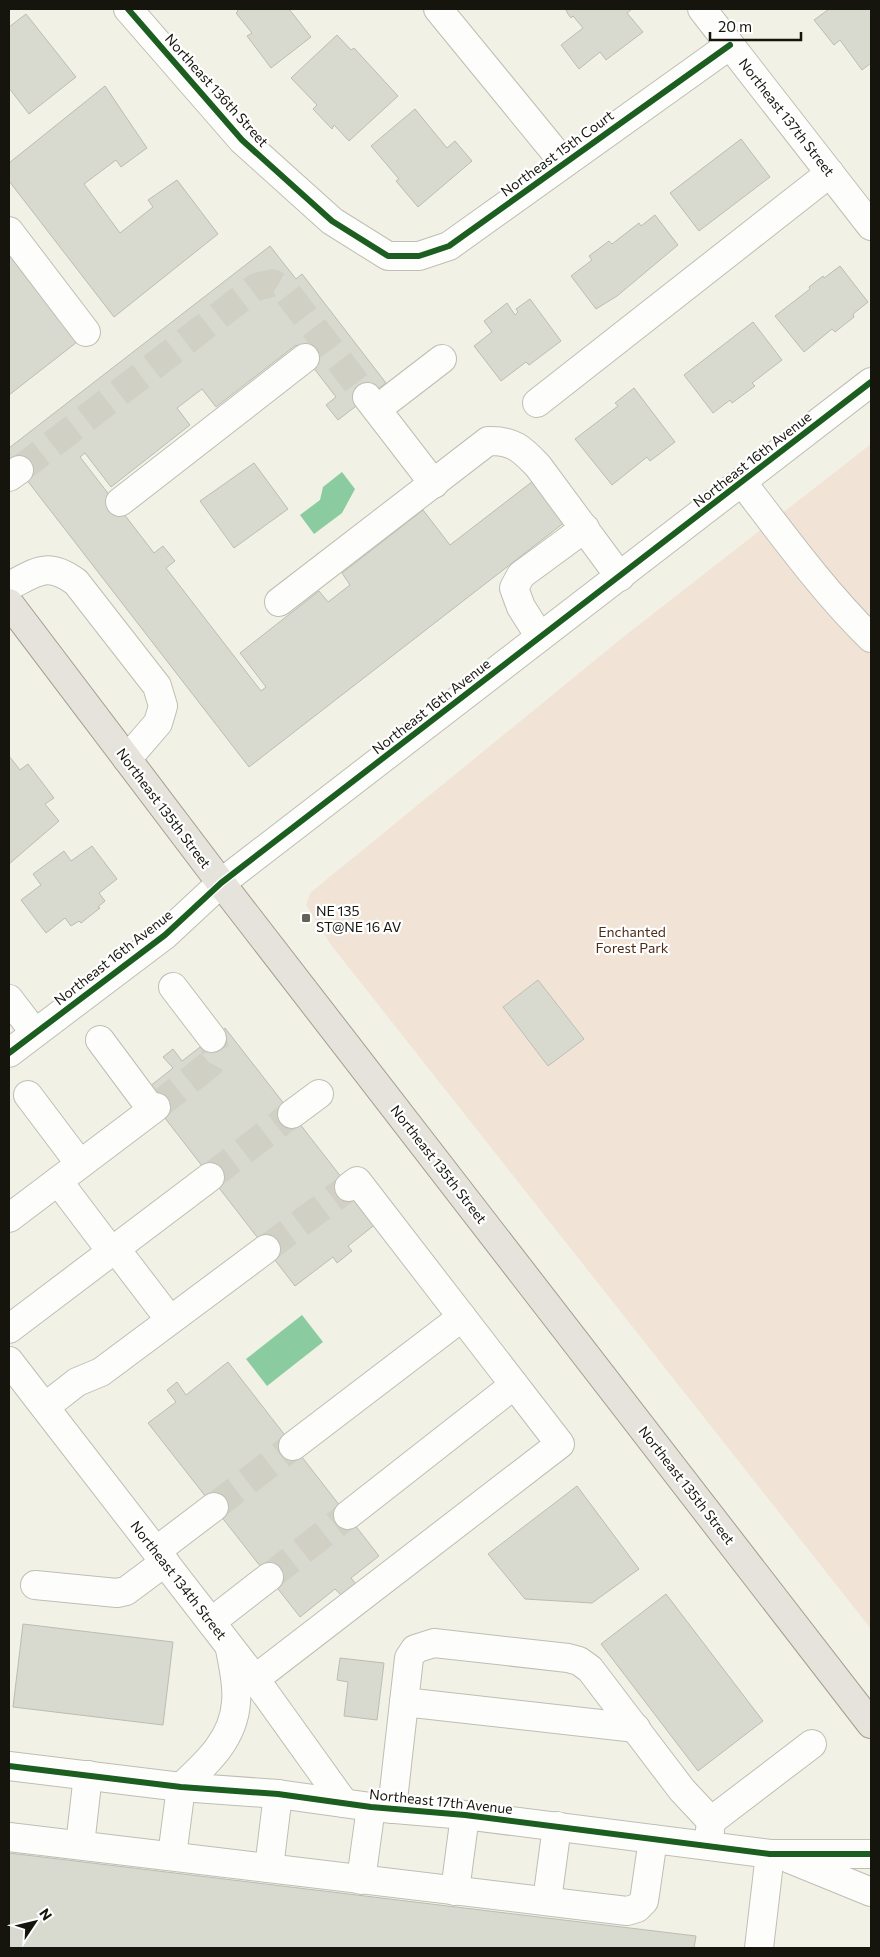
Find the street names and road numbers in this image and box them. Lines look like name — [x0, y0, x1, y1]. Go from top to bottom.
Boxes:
street label: Northeast 136th Street — [162, 30, 272, 150]
street label: Northeast 137th Street — [736, 55, 839, 180]
street label: Northeast 15th Court — [497, 106, 617, 200]
street label: Northeast 16th Avenue — [690, 408, 814, 510]
street label: Northeast 16th Avenue — [369, 655, 493, 757]
street label: Northeast 135th Street — [113, 745, 215, 872]
street label: Northeast 16th Avenue — [51, 906, 175, 1008]
street label: Northeast 135th Street — [387, 1101, 491, 1227]
street label: Northeast 135th Street — [635, 1422, 739, 1548]
street label: Northeast 134th Street — [127, 1517, 231, 1643]
street label: Northeast 17th Avenue — [368, 1785, 514, 1817]

